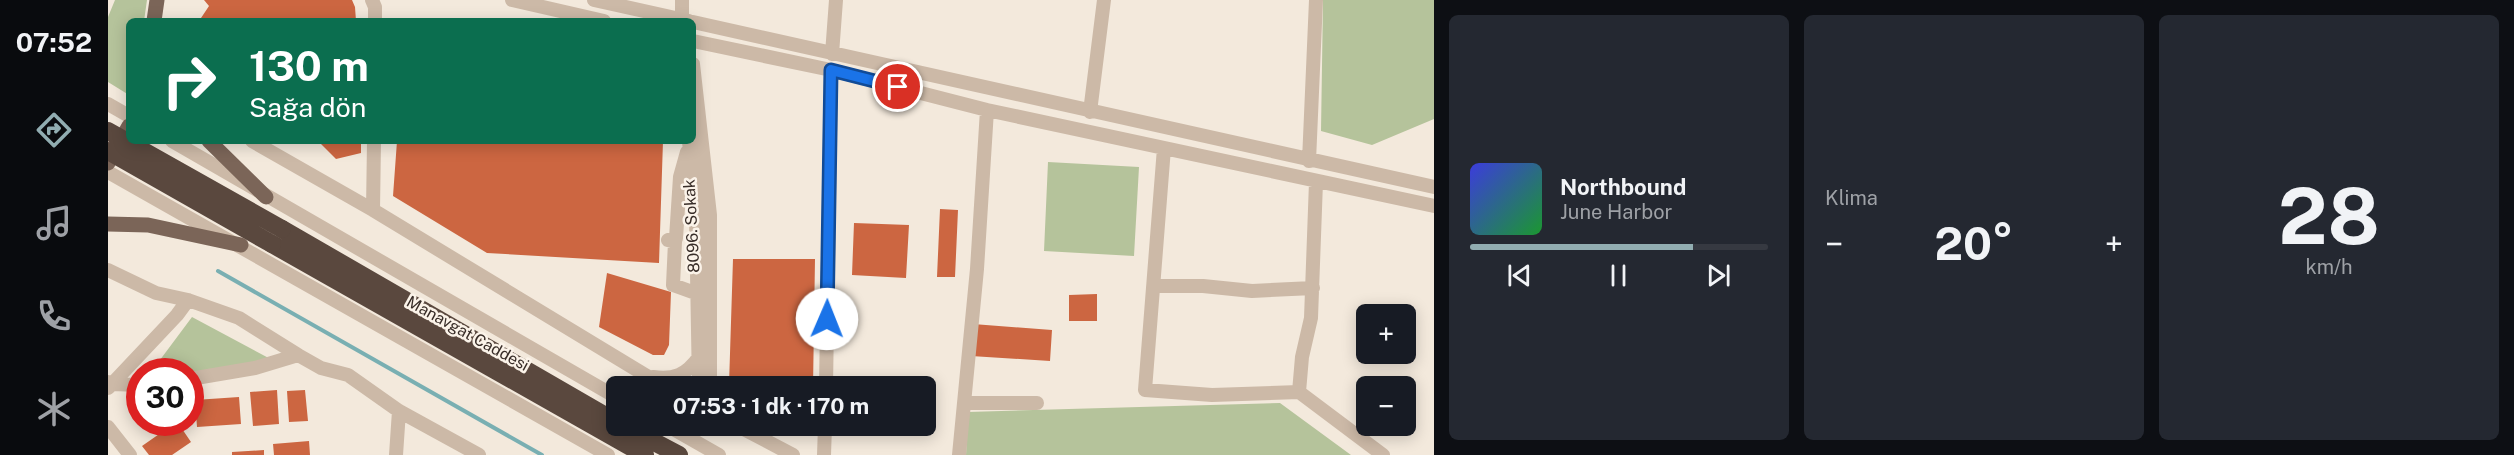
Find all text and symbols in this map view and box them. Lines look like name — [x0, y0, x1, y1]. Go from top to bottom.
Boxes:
text: 07:52 — [16, 26, 92, 58]
text: 130 m — [249, 41, 369, 90]
icon: right — [150, 42, 228, 120]
pin — [872, 61, 923, 112]
icon: arrive — [881, 70, 914, 103]
text: Sağa dön — [249, 91, 366, 123]
icon: directions — [33, 109, 75, 151]
text: 28 — [2278, 170, 2380, 262]
text: Northbound — [1560, 174, 1686, 200]
street label: 8096. Sokak — [680, 179, 703, 273]
text: Klima — [1825, 186, 1878, 210]
text: June Harbor — [1560, 200, 1672, 224]
icon: music — [33, 202, 75, 244]
text: 20° — [1935, 217, 2013, 270]
text: − — [1825, 225, 1843, 263]
text: + — [2105, 225, 2123, 263]
text: km/h — [2305, 255, 2353, 279]
icon: previous — [1503, 259, 1536, 292]
icon: pause — [1602, 259, 1635, 292]
icon: next — [1702, 259, 1735, 292]
position arrow — [795, 287, 859, 351]
street label: Manavgat Caddesi — [403, 292, 532, 375]
icon: phone — [33, 295, 75, 337]
map controls — [1356, 304, 1416, 436]
button: + — [1356, 304, 1416, 364]
speed limit sign: 30 — [126, 358, 204, 436]
button: − — [1356, 376, 1416, 436]
icon: climate — [33, 388, 75, 430]
text: 07:53 · 1 dk · 170 m — [673, 393, 869, 419]

